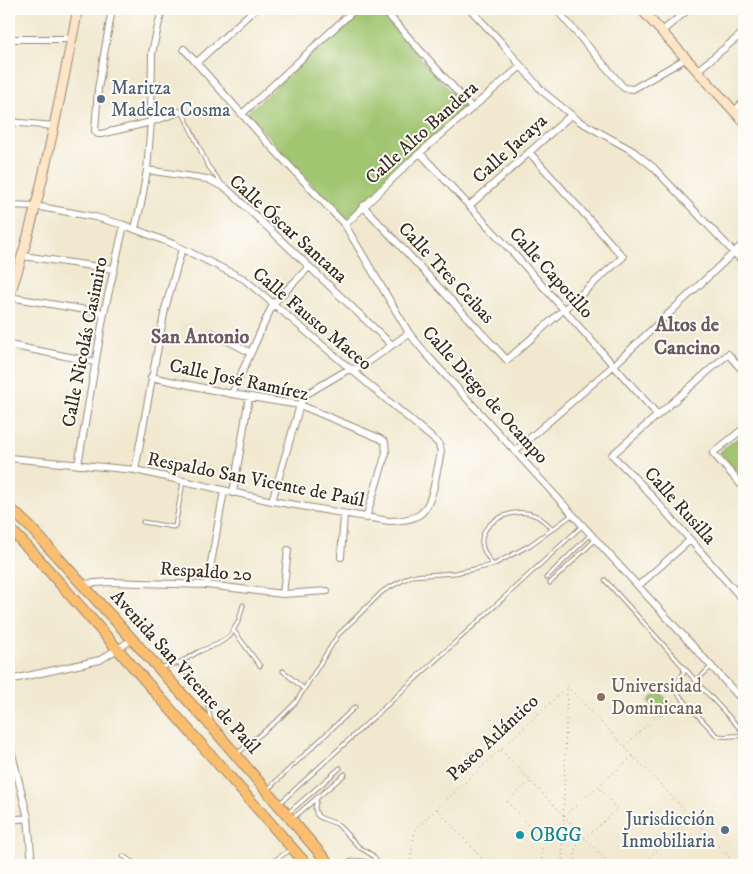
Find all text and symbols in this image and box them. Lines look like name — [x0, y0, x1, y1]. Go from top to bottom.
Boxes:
street label: Calle Alto Bandera — [361, 76, 483, 190]
place label: Maritza Madelca Cosma — [111, 77, 230, 122]
marker: Maritza Madelca Cosma — [95, 93, 107, 105]
street label: Calle Jacaya — [468, 110, 552, 188]
street label: Calle Óscar Santana — [224, 168, 353, 288]
street label: Calle Tres Ceibas — [393, 217, 499, 329]
street label: Calle Capotillo — [504, 223, 598, 323]
street label: Calle Nicolás Casimiro — [57, 255, 113, 429]
street label: Calle Fausto Maceo — [248, 262, 376, 376]
district label: Altos de Cancino — [654, 313, 720, 361]
street label: Calle Diego de Ocampo — [417, 321, 553, 469]
district label: San Antonio — [151, 325, 249, 350]
street label: Calle José Ramírez — [167, 354, 311, 406]
street label: Respaldo San Vicente de Paúl — [145, 448, 367, 512]
street label: Calle Rusilla — [639, 462, 721, 550]
street label: Respaldo 20 — [159, 557, 253, 587]
street label: Avenida San Vicente de Paúl — [105, 585, 265, 759]
place label: Universidad Dominicana — [611, 675, 703, 720]
street label: Paseo Atlántico — [442, 690, 544, 786]
marker: Universidad Dominicana — [595, 691, 607, 703]
place label: Jurisdicción Inmobiliaria — [621, 808, 715, 853]
place label: OBGG — [530, 824, 582, 847]
marker: Jurisdicción Inmobiliaria — [719, 824, 731, 836]
marker: OBGG — [514, 829, 526, 841]

